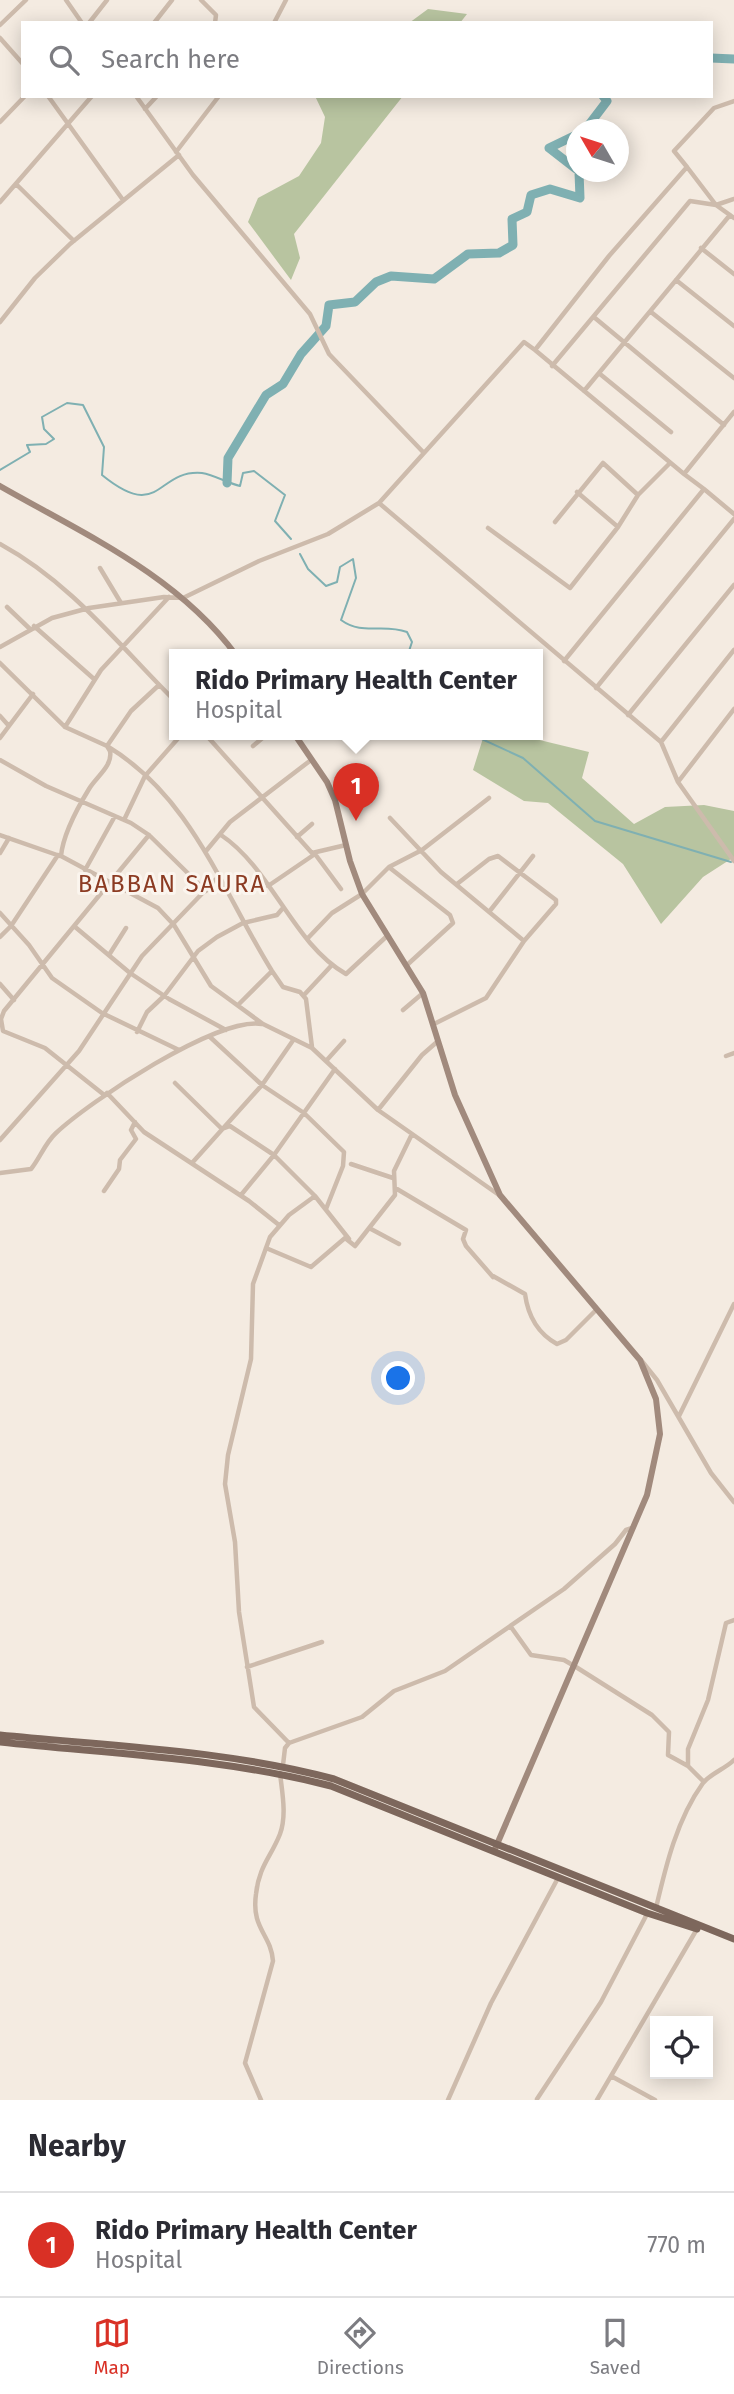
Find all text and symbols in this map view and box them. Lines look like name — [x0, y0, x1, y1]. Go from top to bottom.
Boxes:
search box — [21, 21, 713, 98]
icon: search — [45, 41, 83, 79]
text: Search here — [101, 44, 240, 75]
north arrow — [566, 119, 629, 182]
popup — [169, 649, 543, 740]
text: Rido Primary Health Center — [195, 665, 517, 696]
text: Hospital — [195, 696, 282, 724]
pin: 1 — [333, 763, 379, 821]
district label: BABBAN SAURA — [78, 870, 266, 898]
your location — [381, 1361, 415, 1395]
map controls — [650, 2016, 713, 2079]
button: locate — [650, 2016, 713, 2079]
text: Nearby — [28, 2128, 126, 2164]
text: Rido Primary Health Center — [95, 2215, 417, 2246]
text: 1 — [46, 2231, 56, 2259]
text: 770 m — [647, 2231, 706, 2259]
text: Hospital — [95, 2246, 182, 2274]
tab: Map — [93, 2314, 131, 2379]
tab: Directions — [317, 2314, 404, 2379]
tab: Saved — [590, 2314, 641, 2379]

